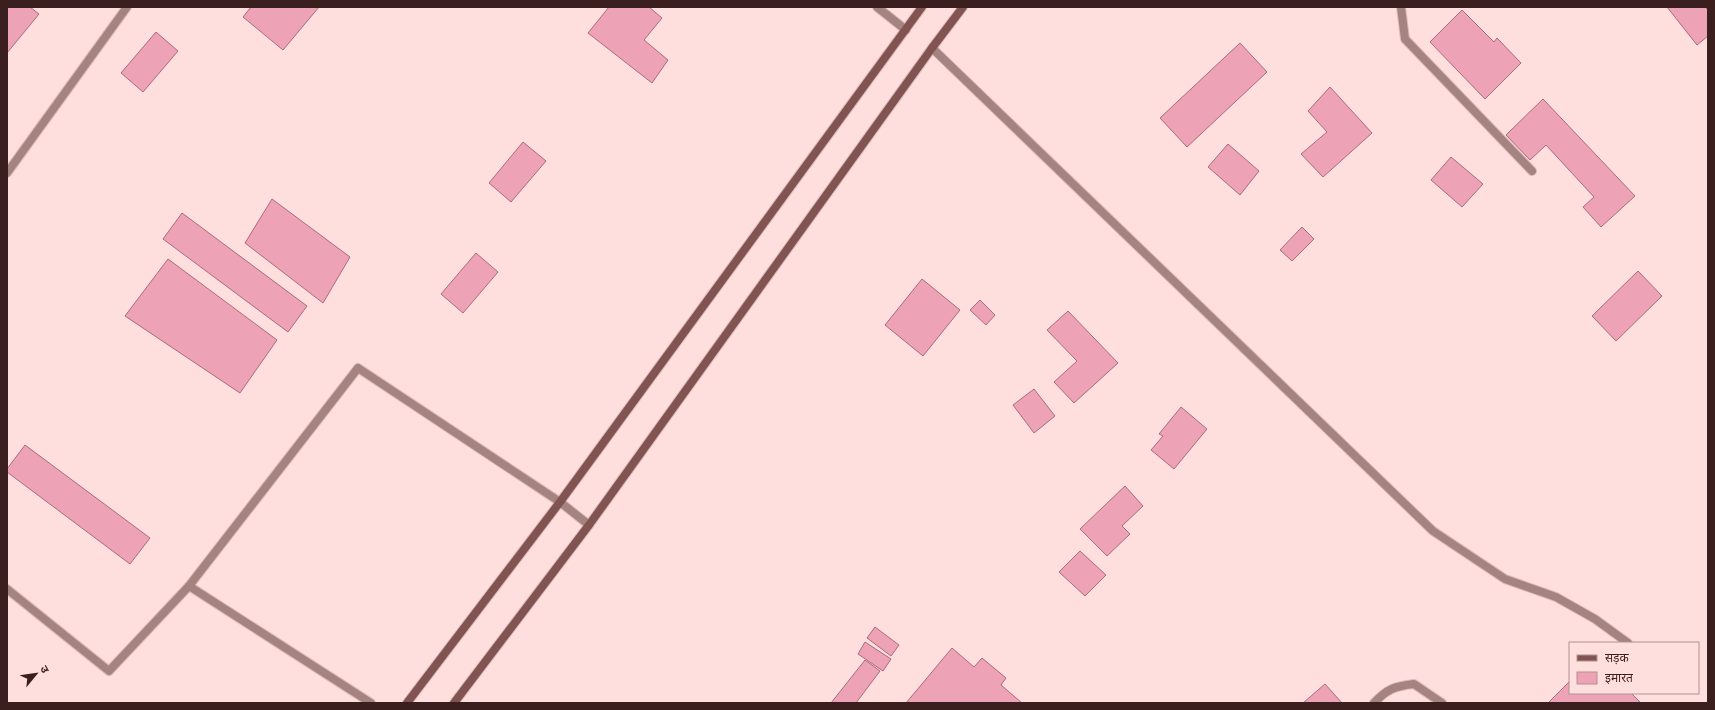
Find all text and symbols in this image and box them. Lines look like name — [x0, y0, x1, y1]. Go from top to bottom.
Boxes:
legend — [1569, 642, 1699, 694]
text: सड़क — [1605, 651, 1630, 665]
north arrow — [16, 654, 56, 694]
text: उ — [37, 663, 52, 676]
text: इमारत — [1605, 671, 1634, 685]

